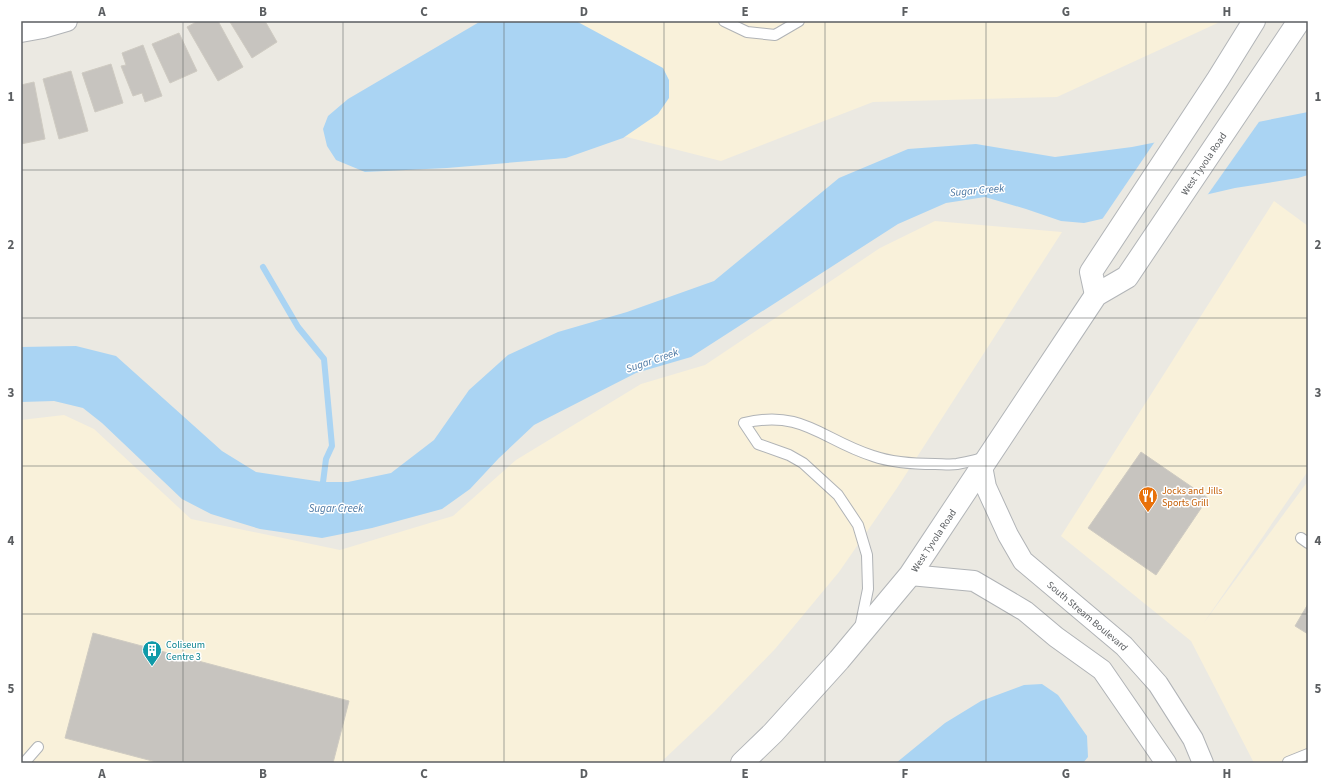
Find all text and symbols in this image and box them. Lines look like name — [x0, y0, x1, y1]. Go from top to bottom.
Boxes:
text: A — [97, 3, 106, 21]
text: B — [259, 3, 267, 21]
text: C — [420, 3, 428, 21]
text: D — [580, 3, 588, 21]
text: E — [741, 3, 749, 21]
text: F — [902, 3, 909, 21]
text: G — [1062, 3, 1070, 21]
text: H — [1223, 3, 1231, 21]
text: 1 — [8, 88, 15, 106]
text: 1 — [1315, 88, 1322, 106]
street label: West Tyvola Road — [1178, 130, 1230, 198]
water label: Sugar Creek — [949, 181, 1006, 200]
text: 2 — [8, 236, 15, 254]
text: 2 — [1315, 236, 1322, 254]
water label: Sugar Creek — [624, 344, 681, 376]
text: 3 — [8, 384, 15, 402]
text: 3 — [1315, 384, 1322, 402]
place label: Jocks and Jills Sports Grill — [1162, 484, 1223, 510]
restaurant icon: Jocks and Jills Sports Grill — [1137, 485, 1159, 513]
water label: Sugar Creek — [309, 501, 364, 516]
street label: West Tyvola Road — [908, 506, 960, 575]
text: 4 — [8, 532, 15, 550]
text: 4 — [1315, 532, 1322, 550]
street label: South Stream Boulevard — [1044, 578, 1131, 654]
place label: Coliseum Centre 3 — [166, 638, 205, 664]
building icon: Coliseum Centre 3 — [141, 639, 163, 667]
text: 5 — [8, 680, 15, 698]
text: 5 — [1315, 680, 1322, 698]
text: A — [97, 765, 106, 783]
text: B — [259, 765, 267, 783]
text: C — [420, 765, 428, 783]
text: D — [580, 765, 588, 783]
text: E — [741, 765, 749, 783]
text: F — [902, 765, 909, 783]
text: G — [1062, 765, 1070, 783]
text: H — [1223, 765, 1231, 783]

